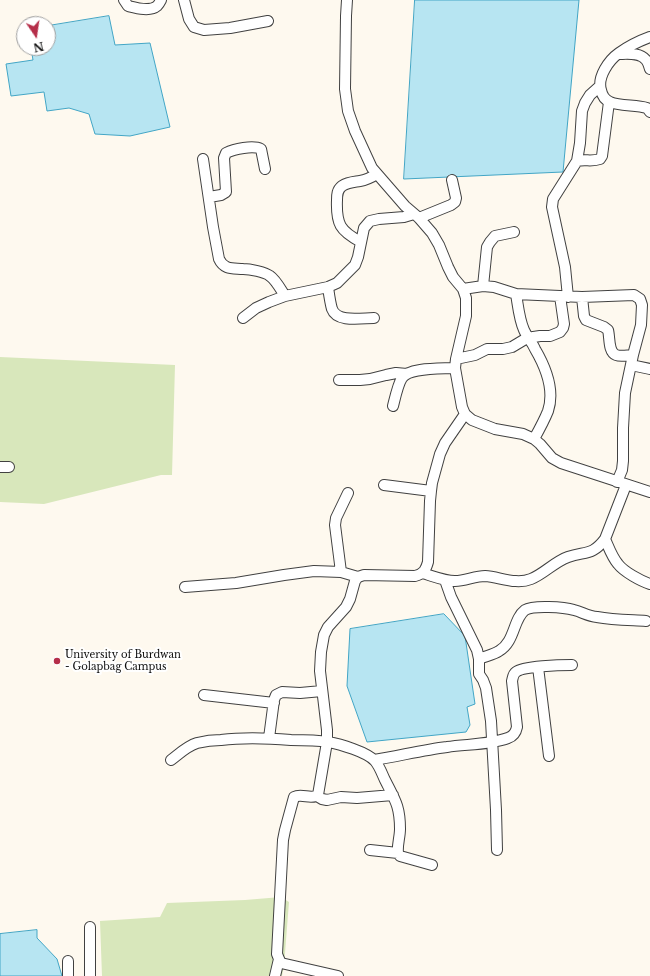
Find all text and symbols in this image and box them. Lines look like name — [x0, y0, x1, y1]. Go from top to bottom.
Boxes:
north arrow — [16, 16, 56, 56]
text: N — [32, 39, 45, 55]
place label: University of Burdwan - Golapbag Campus — [65, 649, 181, 672]
marker: University of Burdwan - Golapbag Campus — [52, 656, 62, 666]

